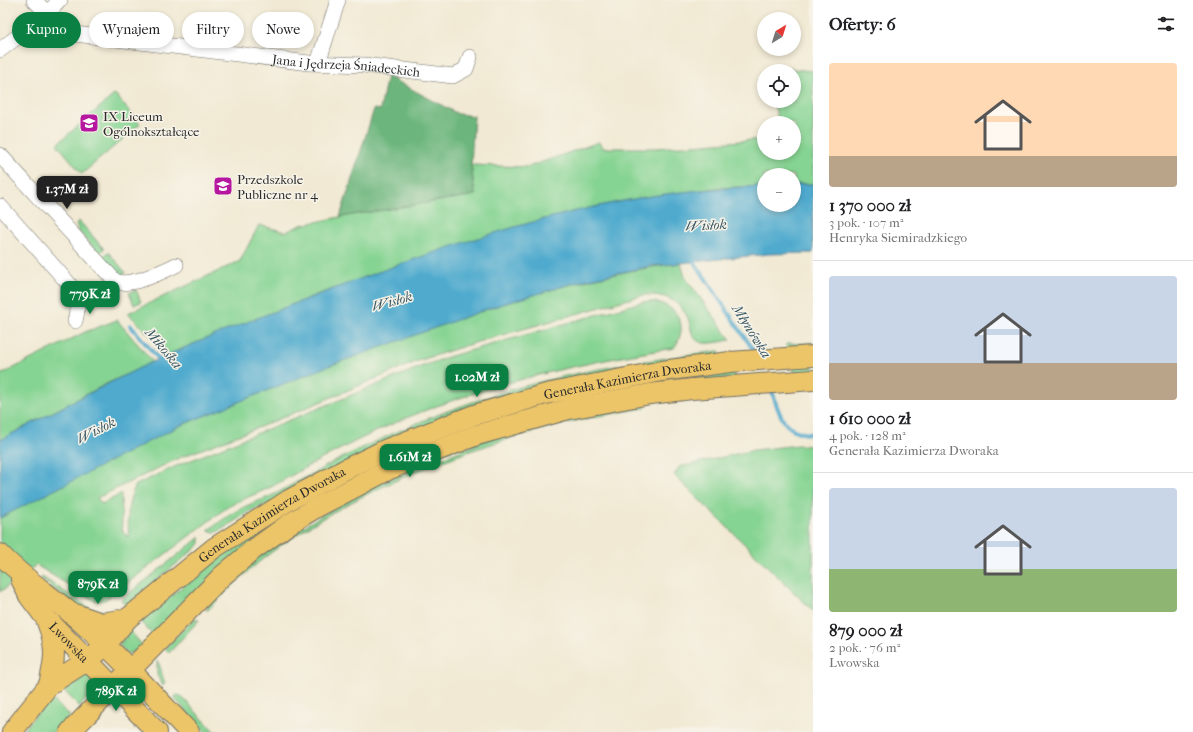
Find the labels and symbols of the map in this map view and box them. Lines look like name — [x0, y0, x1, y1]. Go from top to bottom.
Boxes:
north arrow — [757, 12, 801, 56]
street label: Jana i Jędrzeja Śniadeckich — [270, 51, 422, 80]
place label: IX Liceum Ogólnokształcące — [103, 109, 200, 139]
school or university icon: IX Liceum Ogólnokształcące — [78, 112, 100, 134]
place label: Przedszkole Publiczne nr 4 — [237, 172, 318, 202]
school or university icon: Przedszkole Publiczne nr 4 — [212, 175, 234, 197]
pin: 1.37M zł — [26, 176, 108, 210]
water label: Wisłok — [685, 216, 727, 235]
pin: 779K zł — [53, 281, 127, 315]
water label: Wisłok — [370, 288, 414, 315]
water label: Młynówka — [728, 300, 775, 361]
water label: Mikośka — [141, 324, 186, 372]
street label: Generała Kazimierza Dworaka — [542, 357, 713, 402]
pin: 1.02M zł — [436, 364, 518, 398]
water label: Wisłok — [74, 413, 119, 447]
pin: 1.61M zł — [369, 444, 451, 478]
street label: Generała Kazimierza Dworaka — [195, 463, 349, 566]
pin: 879K zł — [61, 571, 135, 605]
street label: Lwowska — [46, 619, 93, 666]
pin: 789K zł — [79, 678, 153, 712]

